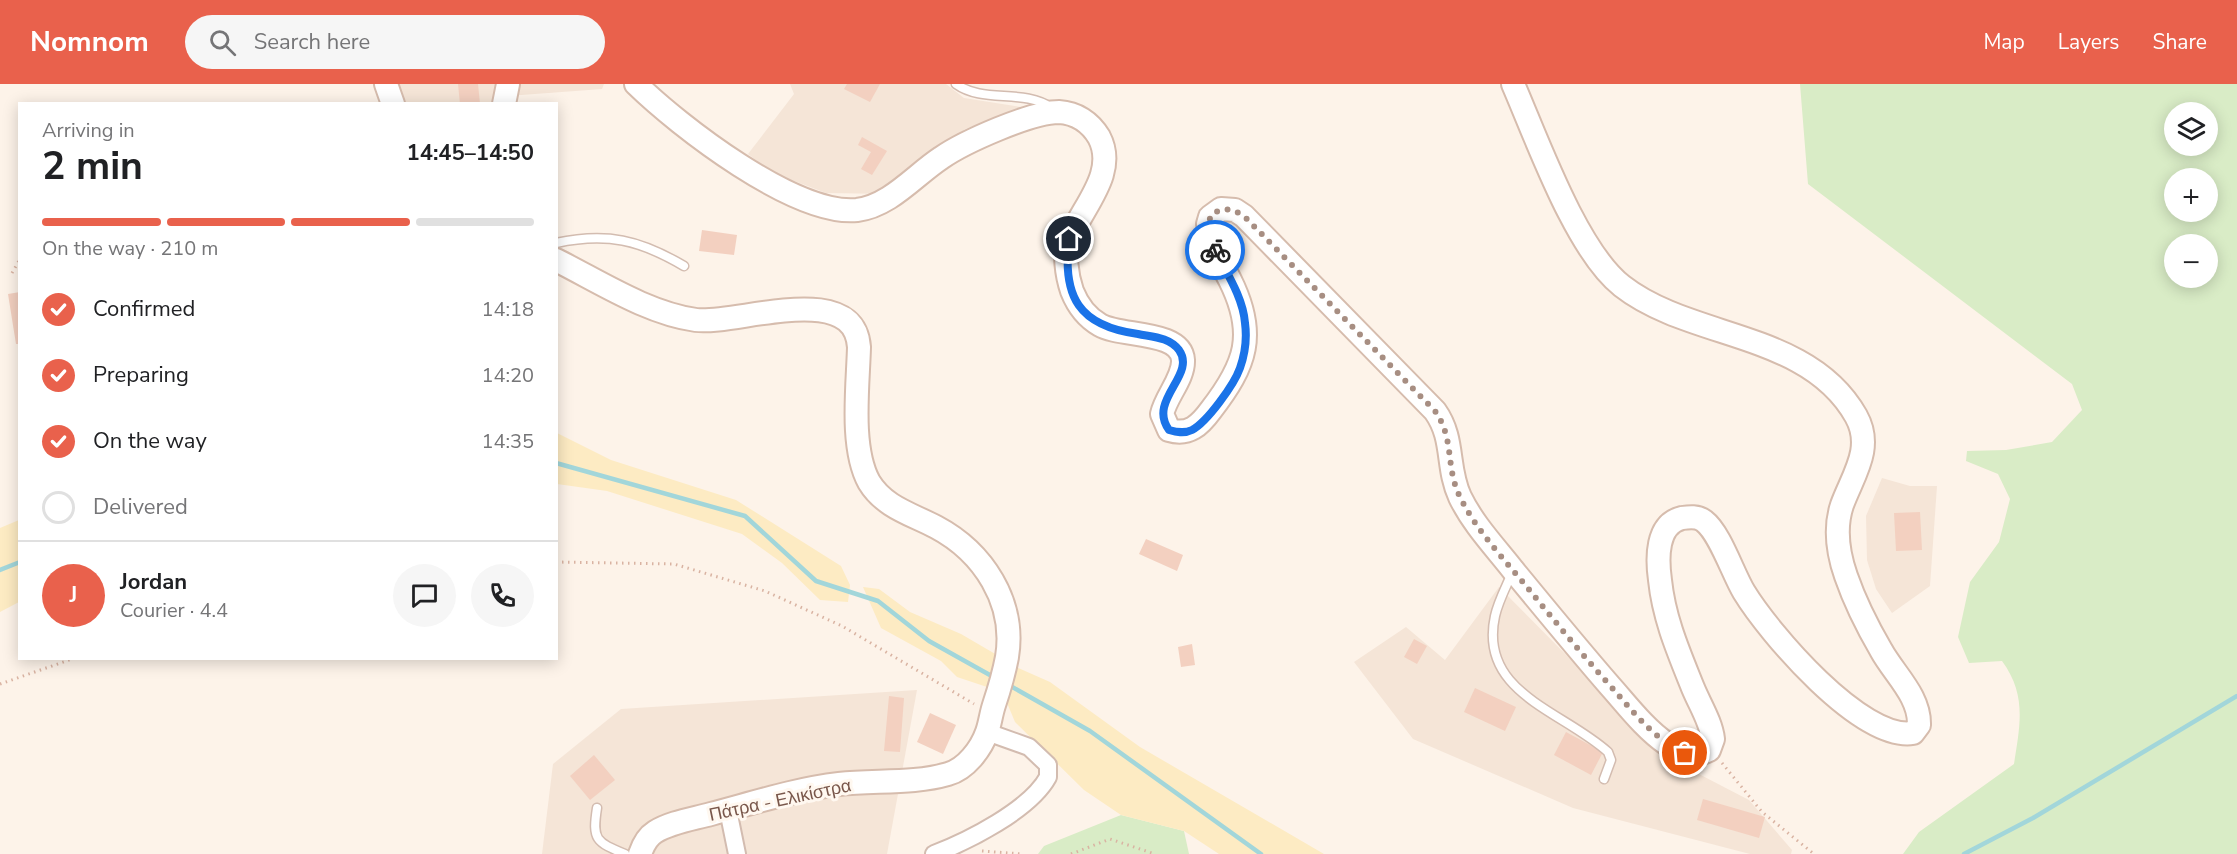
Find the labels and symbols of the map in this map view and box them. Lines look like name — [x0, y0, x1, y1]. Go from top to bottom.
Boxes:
pin — [1043, 213, 1094, 264]
courier — [1185, 220, 1245, 280]
pin — [1659, 727, 1710, 778]
street label: Πάτρα - Ελικίστρα — [707, 773, 853, 827]

